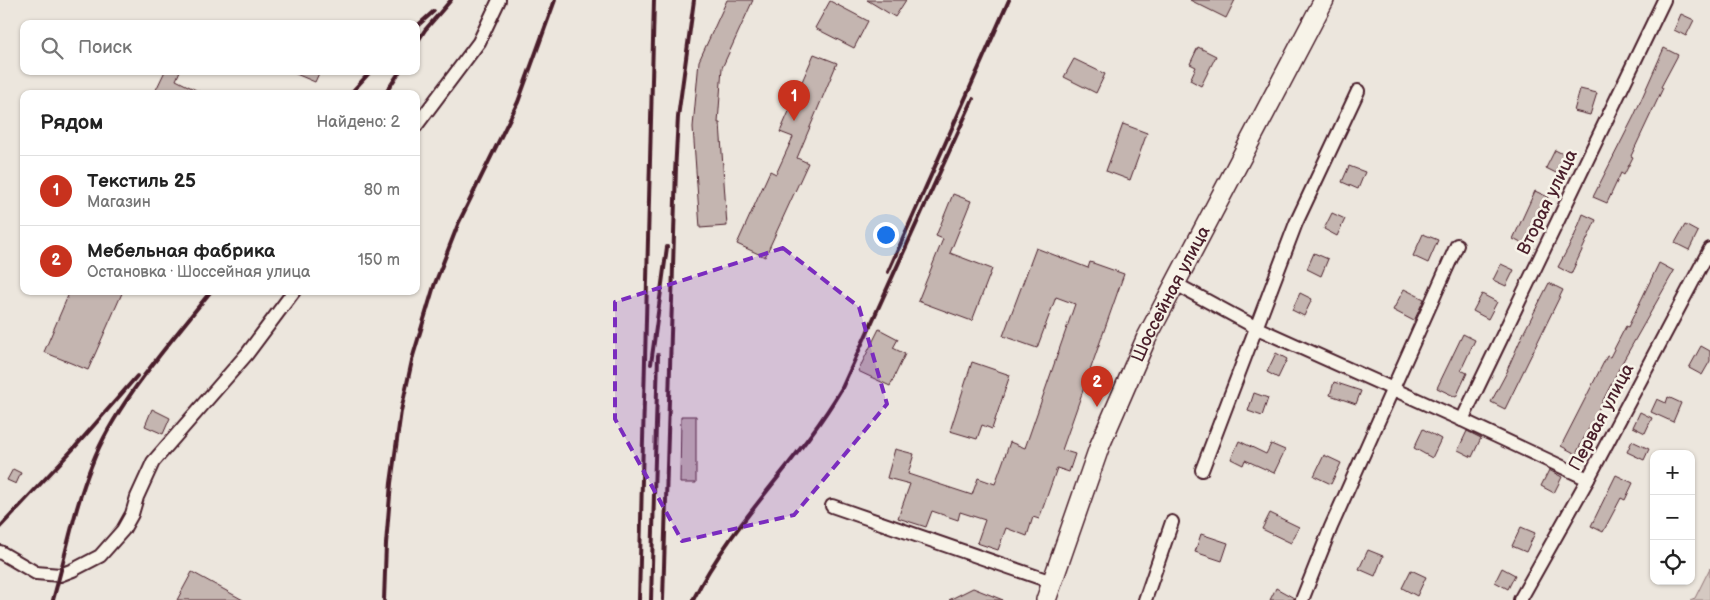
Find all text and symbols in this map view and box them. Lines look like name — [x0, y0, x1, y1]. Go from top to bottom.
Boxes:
search box — [20, 20, 420, 75]
icon: search — [38, 34, 66, 62]
text: Поиск — [78, 36, 132, 59]
pin: 1 — [778, 80, 810, 121]
text: Рядом — [40, 110, 103, 135]
text: Найдено: 2 — [316, 113, 400, 132]
street label: Вторая улица — [1513, 146, 1582, 258]
text: Текстиль 25 — [87, 170, 196, 193]
text: 1 — [53, 181, 59, 200]
text: 80 m — [364, 181, 400, 200]
text: Магазин — [87, 193, 151, 212]
your location — [873, 222, 899, 248]
street label: Шоссейная улица — [1127, 222, 1215, 365]
text: Мебельная фабрика — [87, 240, 275, 263]
text: 2 — [51, 251, 61, 270]
text: 150 m — [358, 251, 400, 270]
text: Остановка · Шоссейная улица — [87, 263, 310, 282]
street label: Первая улица — [1564, 360, 1639, 474]
pin: 2 — [1081, 366, 1113, 407]
map controls — [1650, 450, 1695, 585]
button: + — [1650, 450, 1695, 495]
button: − — [1650, 495, 1695, 540]
button: locate — [1650, 540, 1695, 585]

